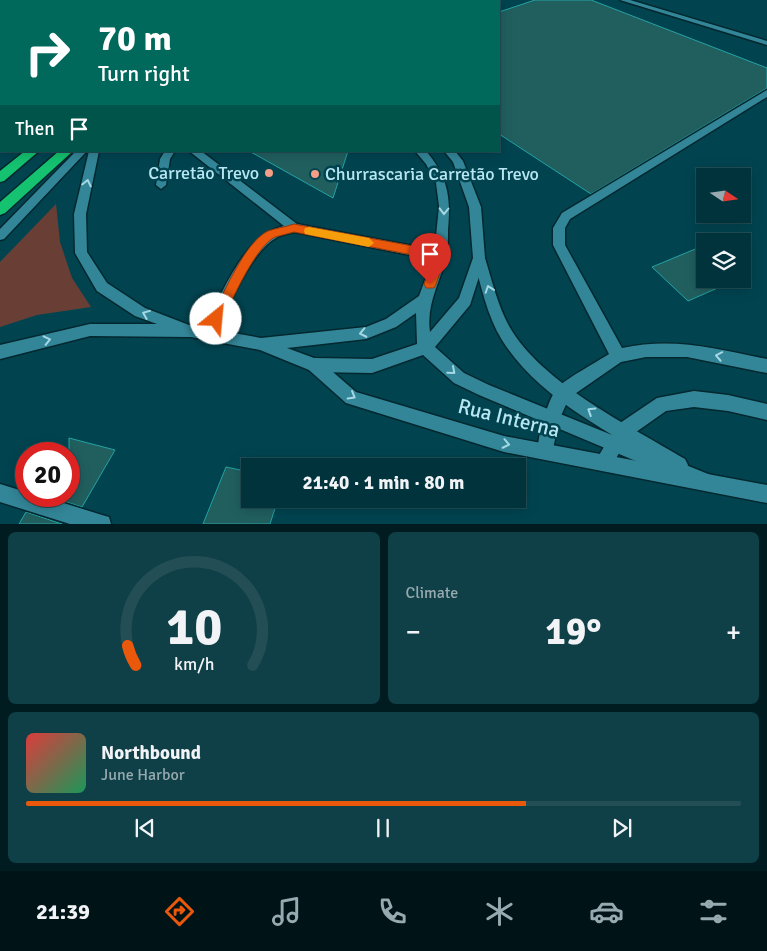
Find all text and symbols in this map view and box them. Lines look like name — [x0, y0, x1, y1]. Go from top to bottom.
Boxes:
text: 70 m — [98, 17, 172, 60]
icon: right — [15, 20, 80, 85]
text: Turn right — [98, 60, 190, 87]
icon: arrive — [65, 115, 93, 143]
text: Then — [15, 117, 55, 141]
place label: Carretão Trevo — [148, 162, 259, 184]
place label: Churrascaria Carretão Trevo — [325, 163, 539, 185]
marker: Carretão Trevo — [263, 167, 275, 179]
marker: Churrascaria Carretão Trevo — [309, 168, 321, 180]
north arrow — [696, 168, 751, 222]
map controls — [696, 168, 751, 288]
one-way arrow — [81, 178, 92, 187]
one-way arrow — [439, 207, 450, 215]
pin — [409, 233, 451, 284]
button: layers — [696, 233, 751, 288]
icon: arrive — [416, 240, 444, 268]
one-way arrow — [485, 286, 495, 294]
position arrow — [189, 292, 241, 344]
one-way arrow — [142, 309, 151, 320]
one-way arrow — [358, 327, 367, 338]
one-way arrow — [43, 335, 52, 346]
one-way arrow — [715, 351, 724, 362]
one-way arrow — [446, 366, 455, 375]
one-way arrow — [346, 389, 355, 399]
street label: Rua Interna — [455, 393, 563, 443]
one-way arrow — [587, 407, 596, 417]
one-way arrow — [502, 438, 511, 449]
speed limit sign: 20 — [15, 442, 80, 507]
text: 21:40 · 1 min · 80 m — [303, 471, 464, 495]
text: Climate — [406, 583, 458, 603]
text: 10 — [166, 595, 222, 659]
text: 19° — [545, 608, 601, 655]
text: − — [406, 615, 421, 649]
text: + — [726, 615, 741, 649]
text: km/h — [174, 653, 214, 675]
text: Northbound — [101, 741, 201, 765]
text: June Harbor — [101, 765, 185, 785]
icon: previous — [131, 814, 159, 842]
icon: pause — [369, 814, 397, 842]
icon: next — [608, 814, 636, 842]
icon: directions — [162, 894, 197, 929]
icon: music — [269, 894, 304, 929]
icon: phone — [375, 894, 410, 929]
icon: climate — [482, 894, 517, 929]
icon: car — [589, 894, 624, 929]
icon: filters — [696, 894, 731, 929]
text: 21:39 — [36, 898, 90, 925]

